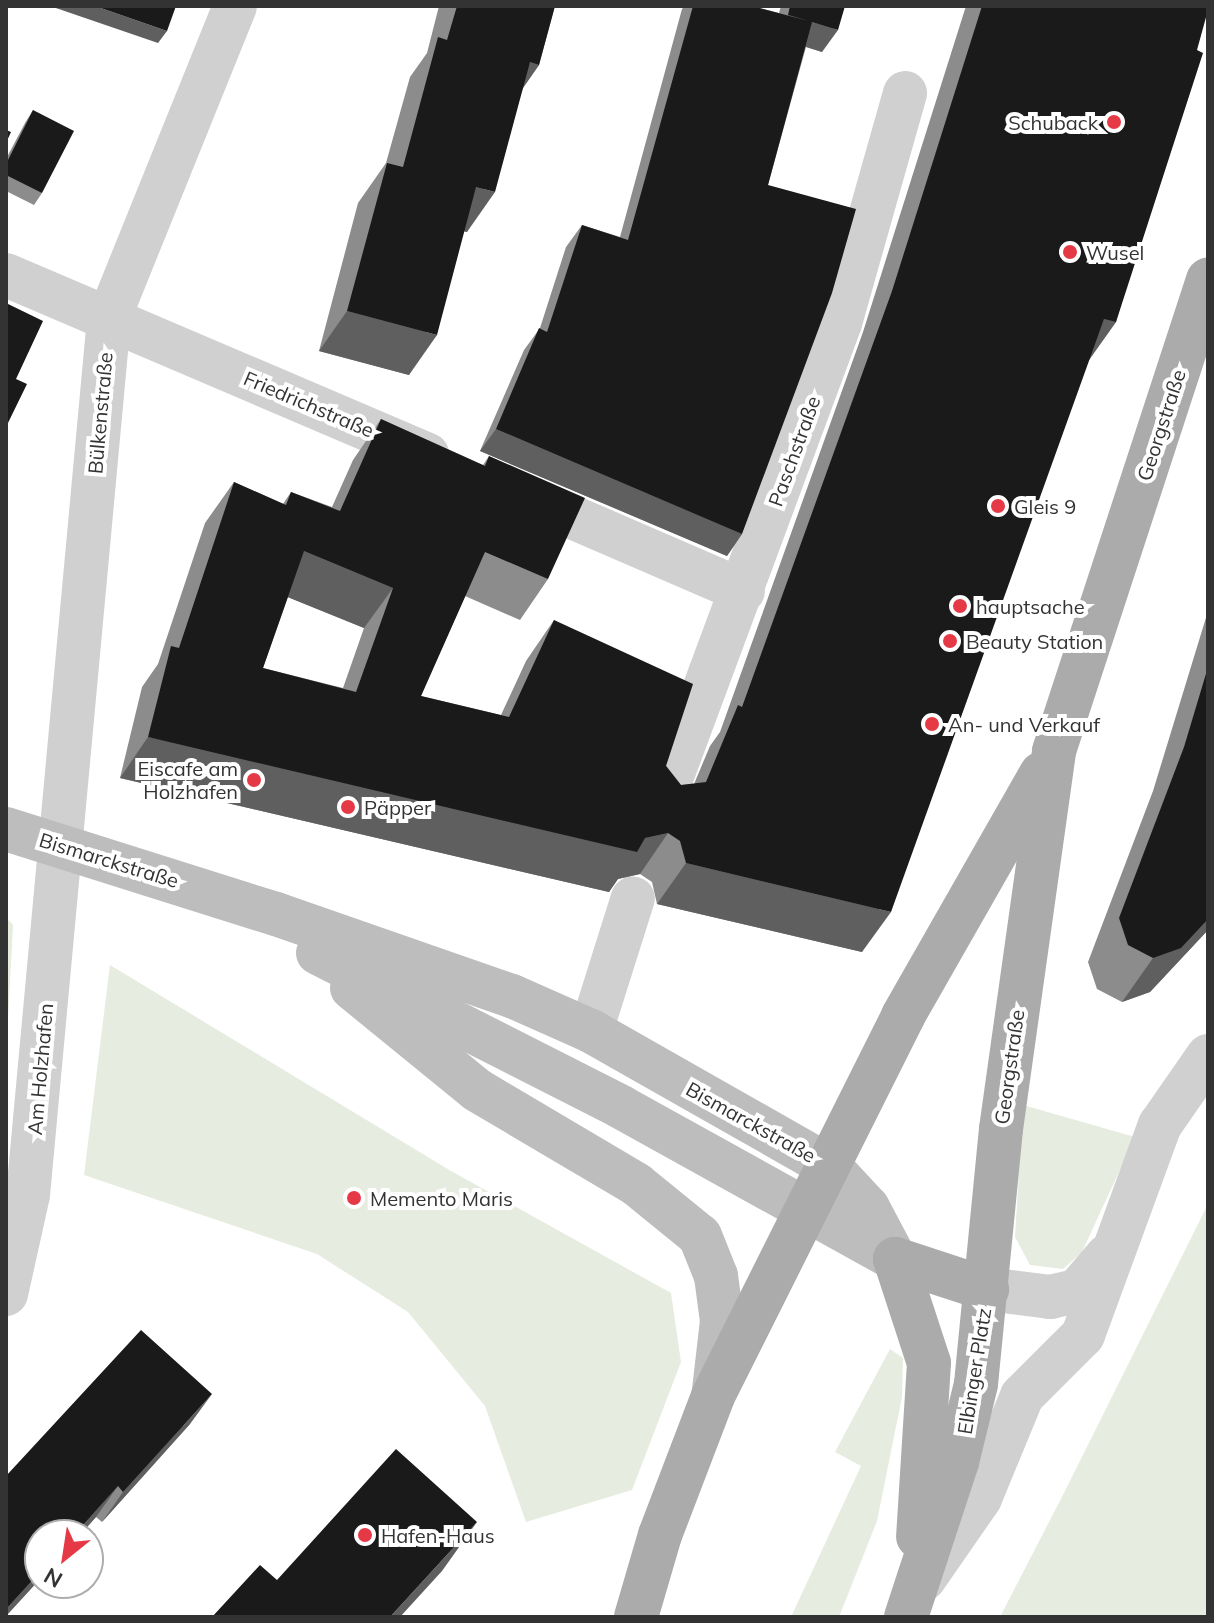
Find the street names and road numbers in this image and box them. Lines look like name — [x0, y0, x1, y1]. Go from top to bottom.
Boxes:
street label: Bülkenstraße — [83, 351, 117, 475]
street label: Friedrichstraße — [240, 366, 378, 442]
street label: Georgstraße — [1132, 366, 1190, 484]
street label: Paschstraße — [763, 393, 825, 509]
street label: Bismarckstraße — [36, 827, 182, 893]
street label: Am Holzhafen — [22, 1002, 58, 1136]
street label: Georgstraße — [989, 1008, 1029, 1126]
street label: Bismarckstraße — [682, 1076, 820, 1168]
street label: Elbinger Platz — [952, 1306, 996, 1436]

